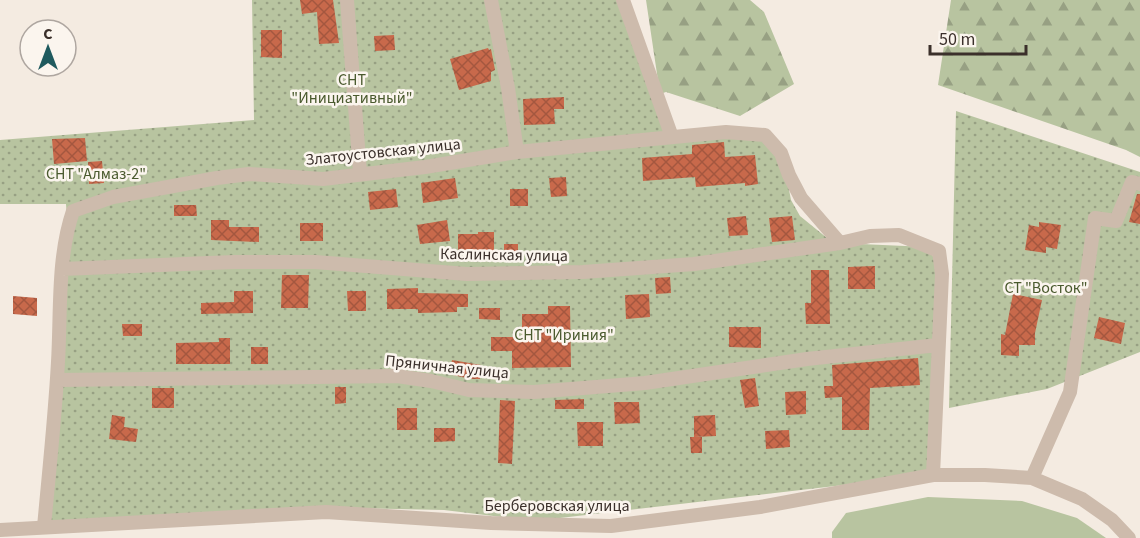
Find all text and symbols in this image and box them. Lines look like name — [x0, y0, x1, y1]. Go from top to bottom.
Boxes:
north arrow — [18, 18, 78, 78]
scale bar — [930, 18, 1026, 56]
text: С — [43, 23, 53, 45]
text: 50 m — [939, 27, 975, 52]
park label: СНТ "Инициативный" — [291, 69, 413, 109]
street label: Златоустовская улица — [304, 133, 462, 171]
park label: СНТ "Алмаз-2" — [46, 163, 146, 185]
street label: Каслинская улица — [440, 243, 568, 267]
park label: СТ "Восток" — [1004, 277, 1088, 299]
park label: СНТ "Ириния" — [514, 324, 614, 346]
street label: Пряничная улица — [384, 350, 510, 384]
street label: Берберовская улица — [485, 495, 629, 517]

